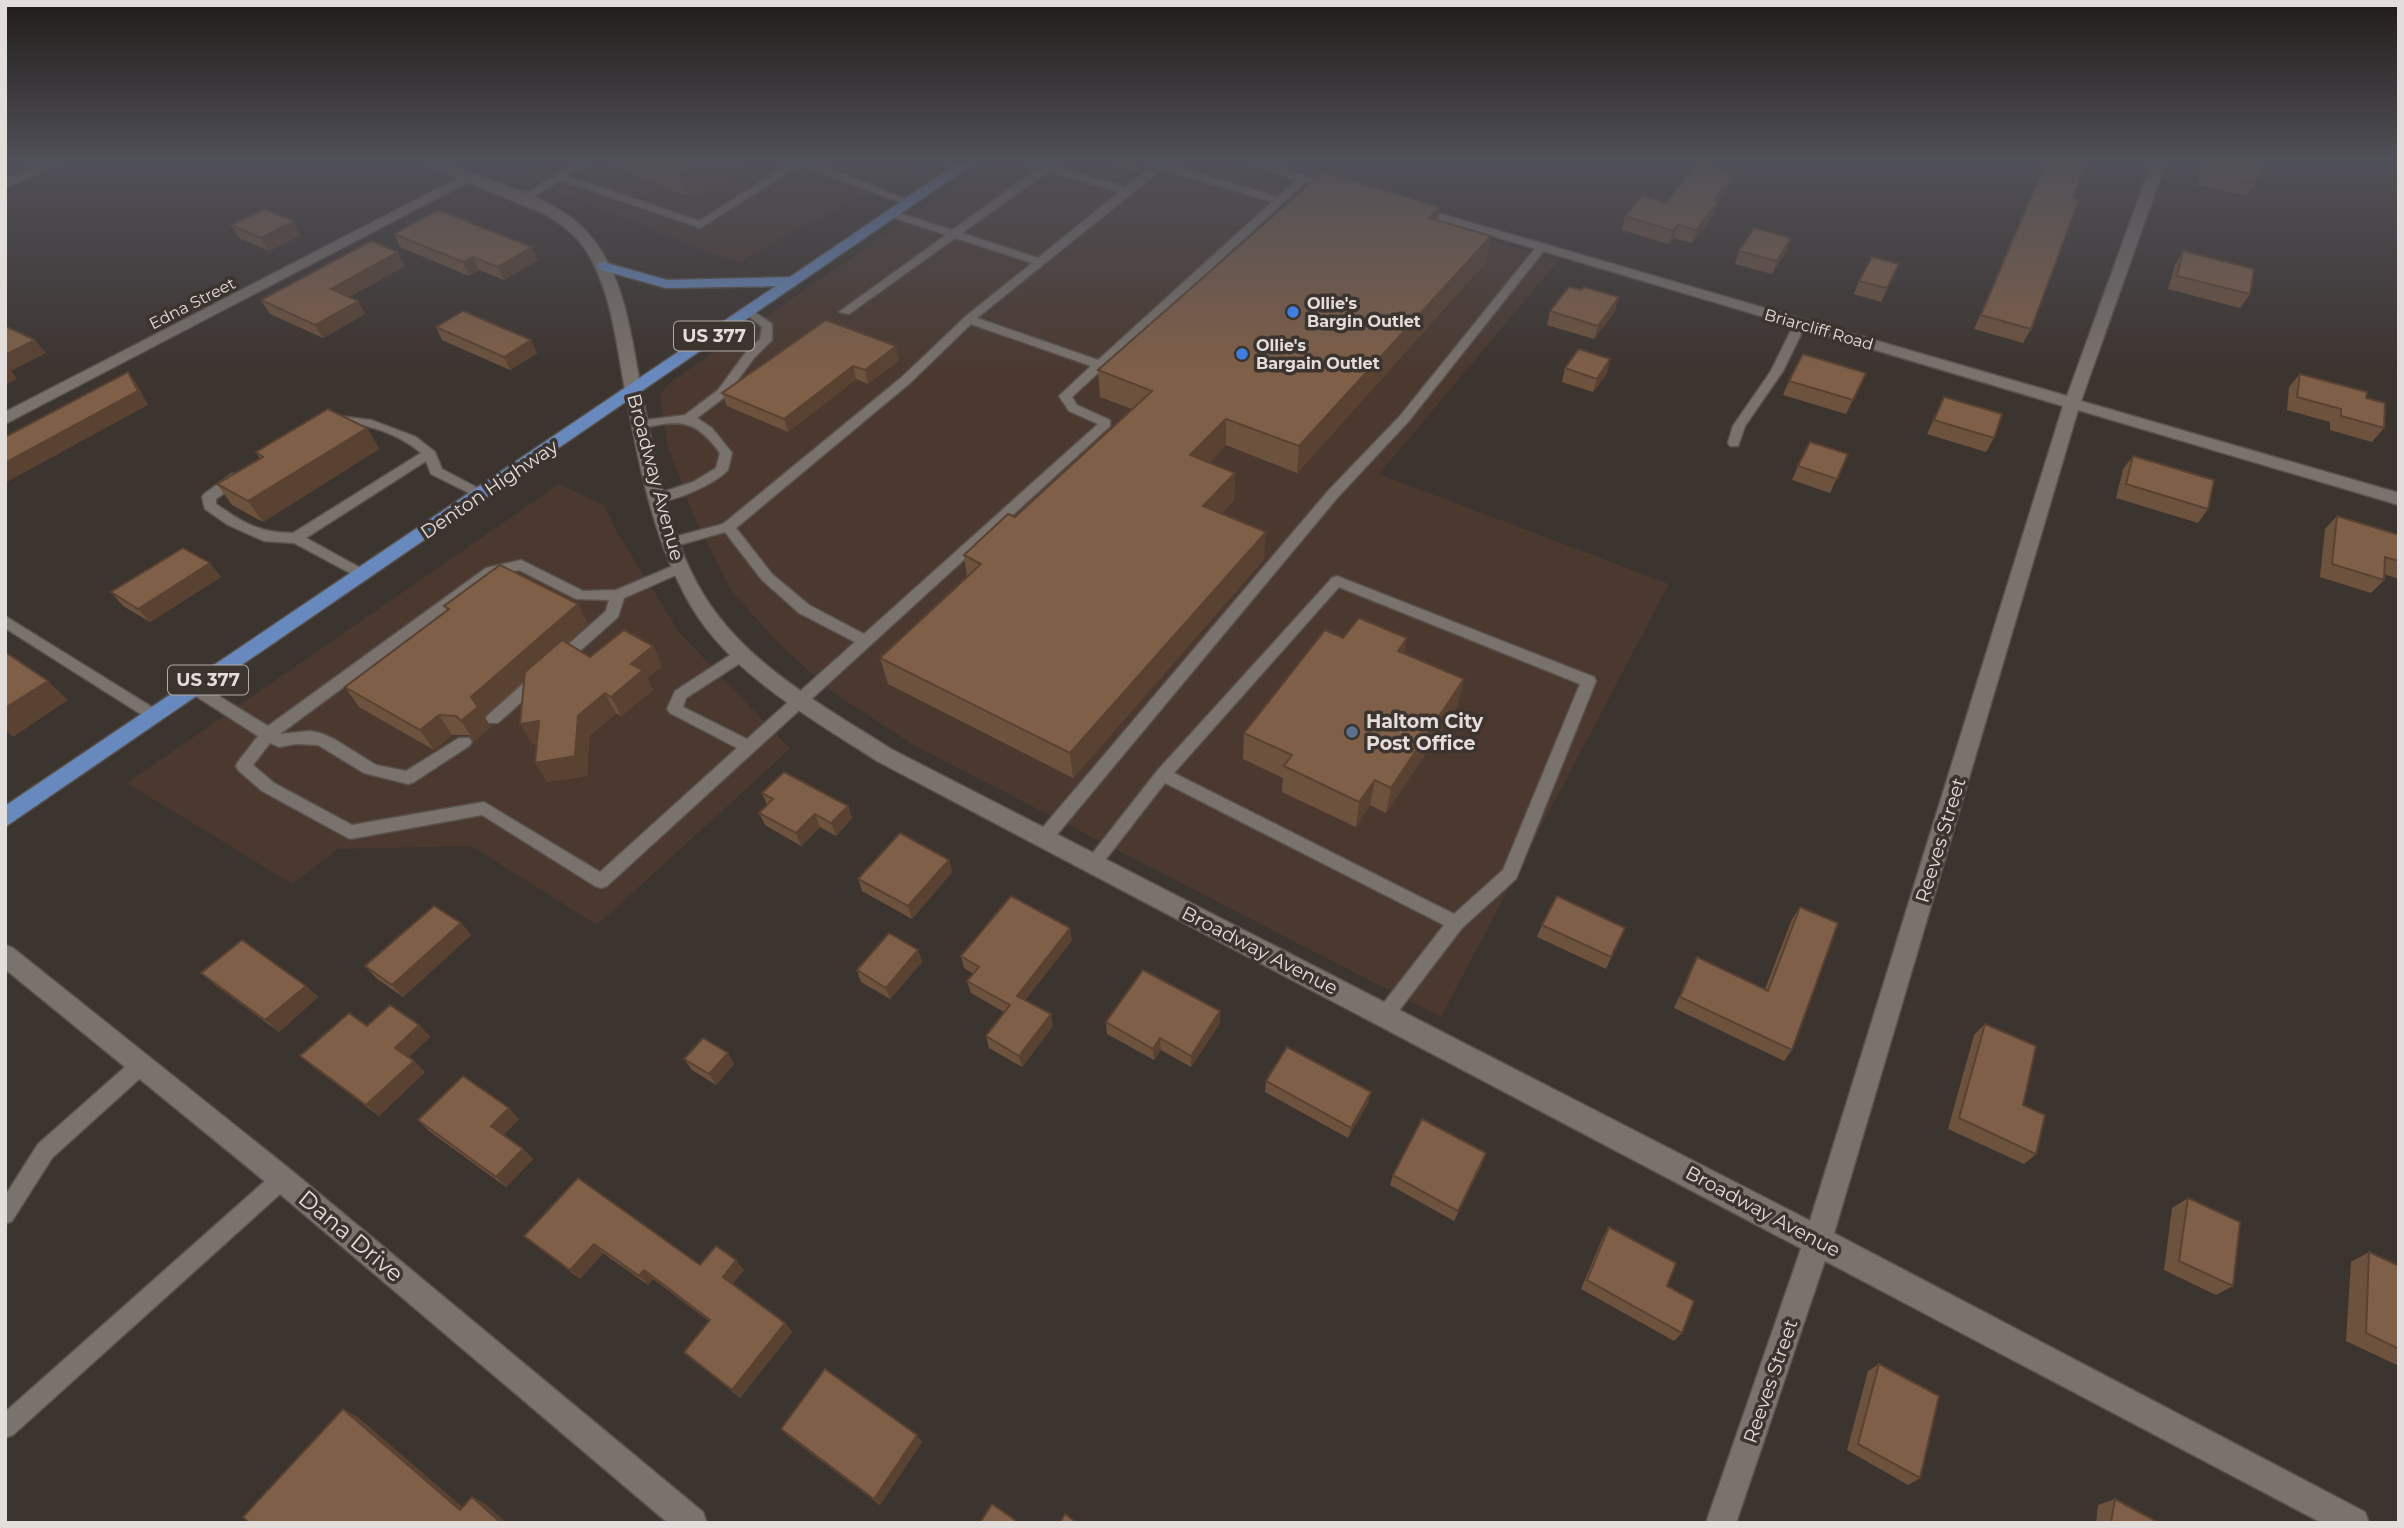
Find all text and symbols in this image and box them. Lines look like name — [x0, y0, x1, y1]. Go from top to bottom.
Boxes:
street label: Edna Street — [146, 273, 239, 333]
place label: Ollie's Bargin Outlet — [1307, 294, 1421, 331]
marker: Ollie's Bargin Outlet — [1285, 304, 1301, 320]
street label: Briarcliff Road — [1762, 305, 1876, 354]
road number: US 377 — [674, 322, 754, 350]
place label: Ollie's Bargain Outlet — [1256, 336, 1380, 373]
marker: Ollie's Bargain Outlet — [1234, 346, 1250, 362]
street label: Broadway Avenue — [622, 391, 689, 563]
street label: Denton Highway — [416, 435, 563, 544]
road number: US 377 — [168, 666, 248, 694]
place label: Haltom City Post Office — [1366, 710, 1484, 755]
marker: Haltom City Post Office — [1344, 724, 1360, 740]
street label: Reeves Street — [1911, 775, 1971, 906]
street label: Broadway Avenue — [1178, 901, 1342, 1000]
street label: Broadway Avenue — [1682, 1161, 1844, 1262]
street label: Dana Drive — [293, 1184, 409, 1288]
street label: Reeves Street — [1738, 1316, 1803, 1446]

